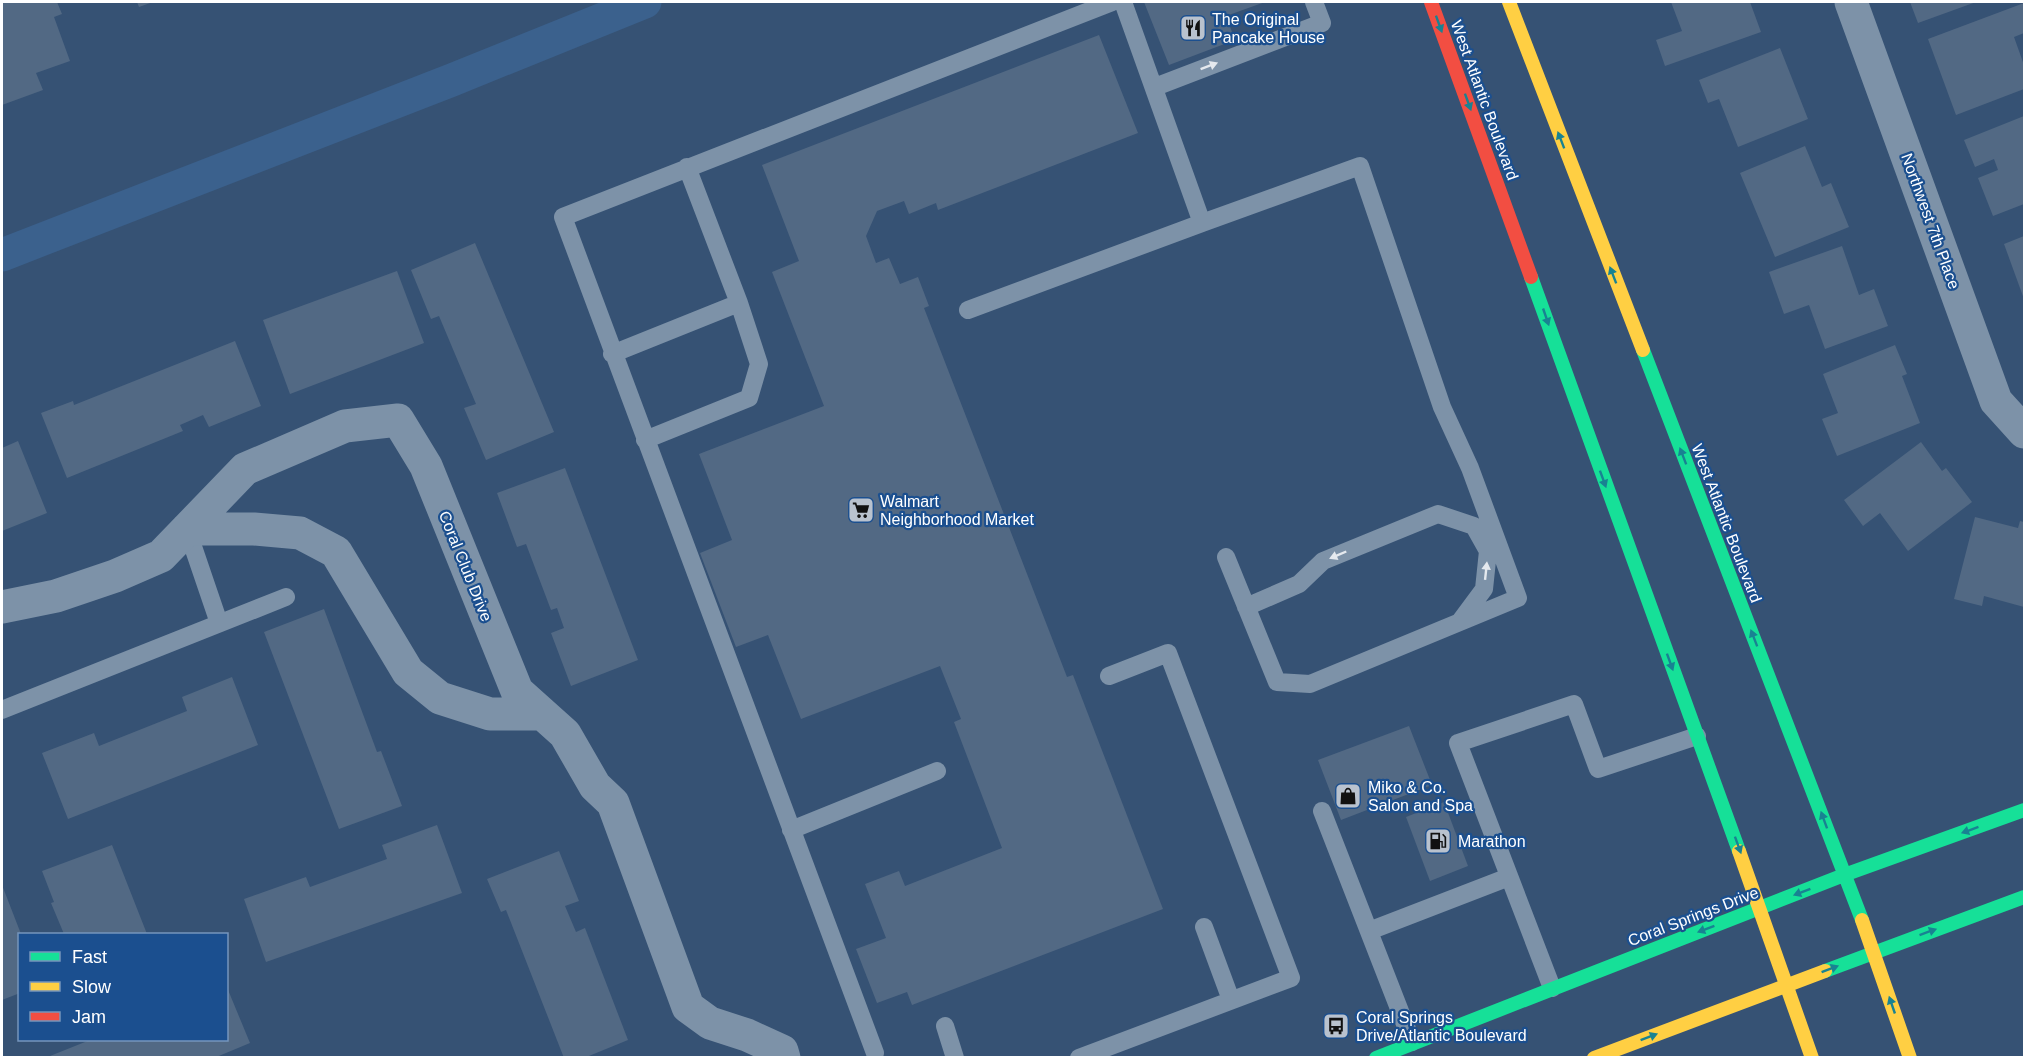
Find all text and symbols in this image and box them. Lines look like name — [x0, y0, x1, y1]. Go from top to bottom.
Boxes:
place label: The Original Pancake House — [1212, 11, 1325, 46]
restaurant icon: The Original Pancake House — [1178, 13, 1208, 43]
one-way arrow — [1435, 16, 1445, 34]
street label: West Atlantic Boulevard — [1448, 18, 1521, 182]
one-way arrow — [1200, 61, 1218, 70]
one-way arrow — [1463, 93, 1473, 111]
one-way arrow — [1556, 131, 1566, 149]
street label: Northwest 7th Place — [1898, 151, 1963, 291]
one-way arrow — [1608, 265, 1618, 283]
one-way arrow — [1541, 308, 1551, 326]
street label: West Atlantic Boulevard — [1688, 441, 1765, 605]
one-way arrow — [1678, 447, 1688, 465]
one-way arrow — [1599, 470, 1609, 488]
place label: Walmart Neighborhood Market — [880, 493, 1034, 528]
supermarket icon: Walmart Neighborhood Market — [846, 495, 876, 525]
street label: Coral Club Drive — [436, 509, 495, 624]
one-way arrow — [1329, 551, 1347, 560]
one-way arrow — [1481, 561, 1491, 580]
one-way arrow — [1748, 629, 1758, 647]
one-way arrow — [1666, 653, 1676, 671]
place label: Miko & Co. Salon and Spa — [1368, 779, 1473, 814]
shop icon: Miko & Co. Salon and Spa — [1333, 781, 1363, 811]
one-way arrow — [1818, 811, 1828, 829]
one-way arrow — [1960, 825, 1978, 835]
fuel station icon: Marathon — [1423, 826, 1453, 856]
place label: Marathon — [1458, 833, 1526, 850]
one-way arrow — [1733, 836, 1743, 854]
street label: Coral Springs Drive — [1625, 884, 1761, 949]
one-way arrow — [1793, 887, 1811, 897]
one-way arrow — [1696, 924, 1714, 934]
one-way arrow — [1920, 927, 1938, 937]
legend — [18, 933, 228, 1041]
text: Fast — [72, 947, 107, 967]
one-way arrow — [1821, 964, 1839, 973]
text: Slow — [72, 977, 112, 997]
one-way arrow — [1886, 996, 1896, 1014]
text: Jam — [72, 1007, 106, 1027]
place label: Coral Springs Drive/Atlantic Boulevard — [1356, 1009, 1527, 1044]
bus stop icon: Coral Springs Drive/Atlantic Boulevard — [1321, 1011, 1351, 1041]
one-way arrow — [1640, 1032, 1658, 1041]

